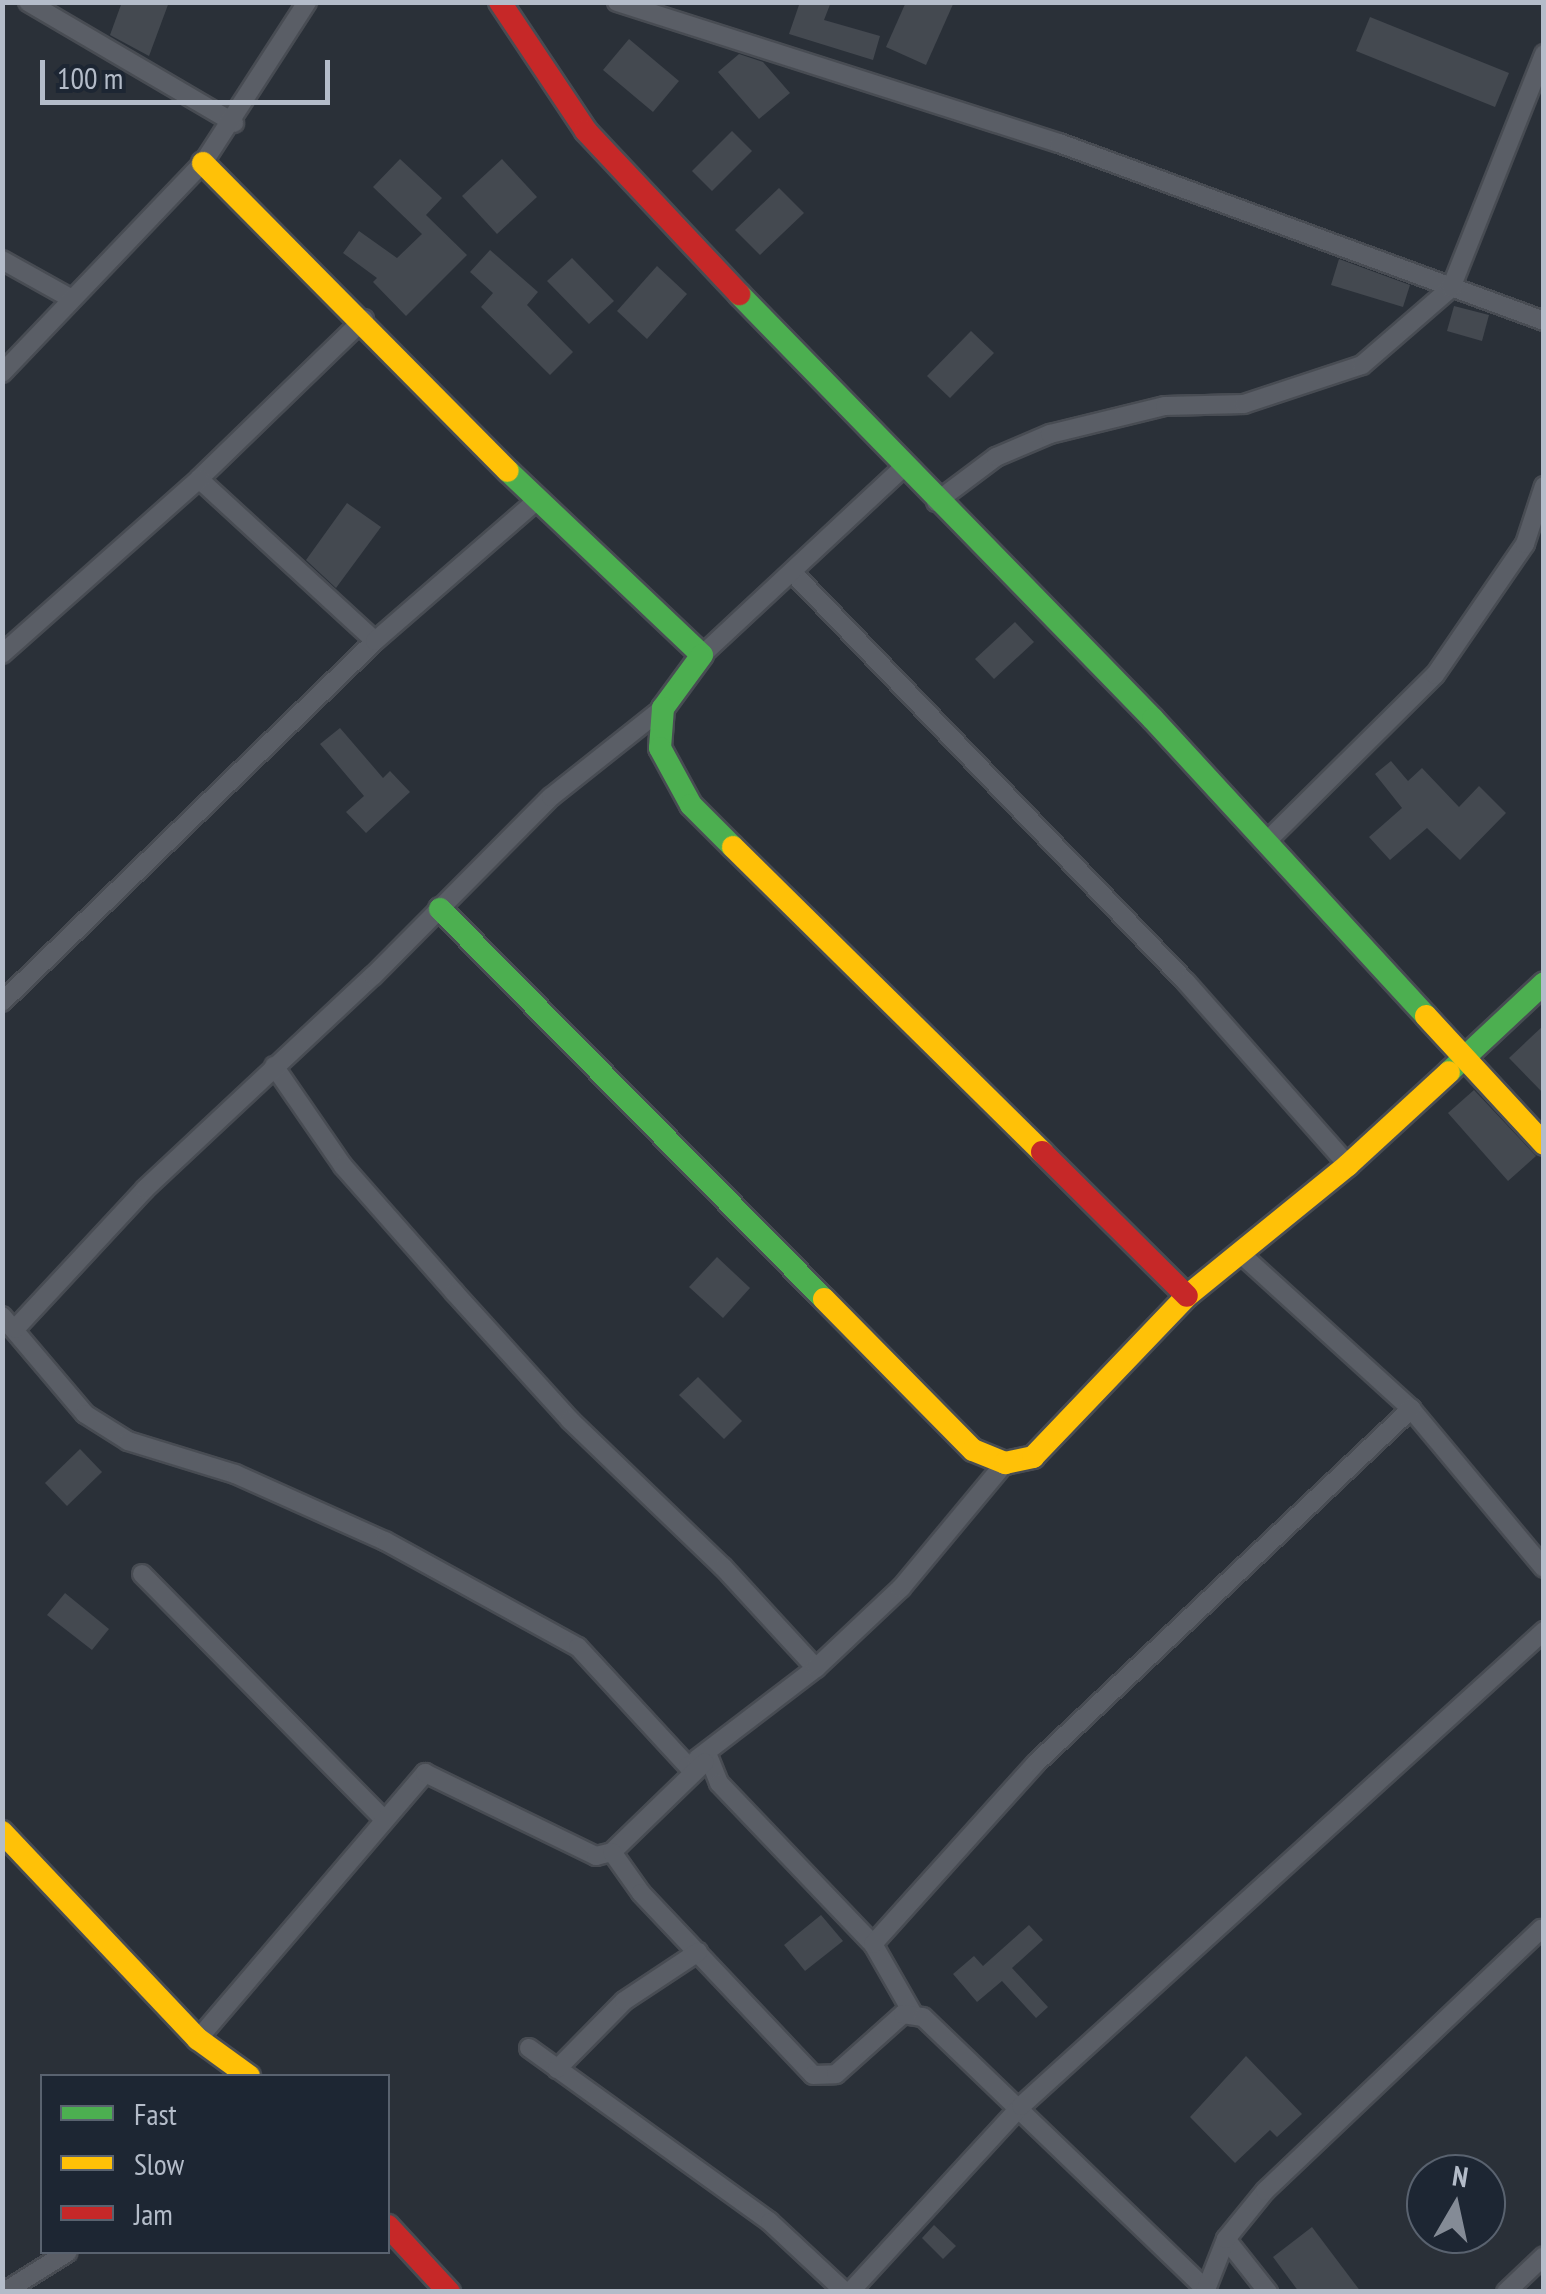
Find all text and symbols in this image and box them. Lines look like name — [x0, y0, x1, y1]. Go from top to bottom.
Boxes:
scale bar — [45, 40, 335, 102]
text: 100 m — [57, 58, 123, 97]
legend — [40, 2074, 390, 2254]
text: Fast — [134, 2094, 177, 2133]
text: Slow — [134, 2144, 184, 2183]
north arrow — [1406, 2154, 1506, 2254]
text: N — [1450, 2156, 1471, 2195]
text: Jam — [134, 2194, 173, 2233]

